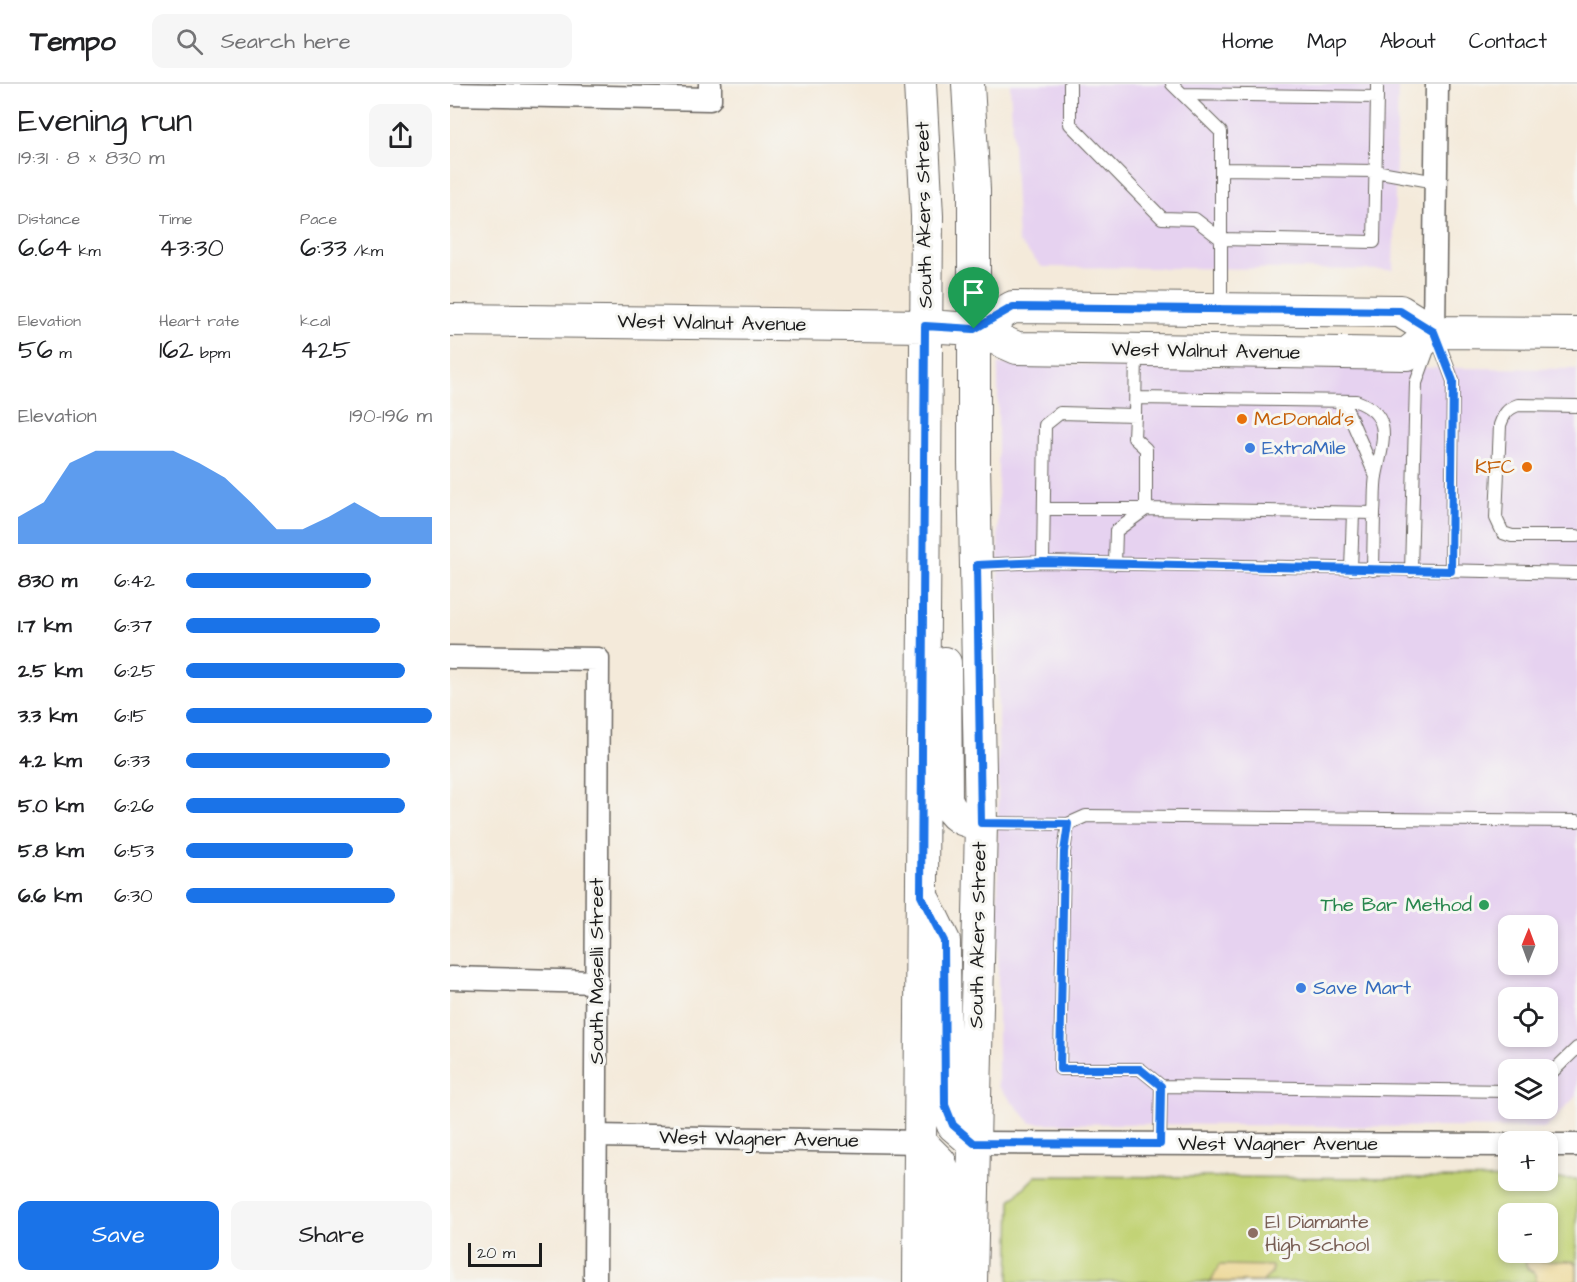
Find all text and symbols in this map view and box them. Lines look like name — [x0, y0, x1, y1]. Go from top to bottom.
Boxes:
search box — [152, 14, 572, 68]
text: Tempo — [30, 22, 116, 61]
icon: search — [173, 25, 206, 58]
text: Search here — [221, 26, 351, 57]
text: Home — [1222, 27, 1274, 56]
text: Map — [1307, 27, 1347, 56]
text: About — [1380, 27, 1436, 56]
text: Contact — [1469, 27, 1547, 56]
text: Evening run — [18, 98, 192, 144]
button: share — [369, 104, 432, 167]
street label: South Akers Street — [908, 121, 940, 309]
text: 19:31 · 8 × 830 m — [18, 144, 165, 172]
text: Distance — [18, 208, 80, 230]
text: Time — [159, 208, 193, 230]
text: Pace — [300, 208, 337, 230]
text: 6.64 — [18, 230, 72, 266]
text: 43:30 — [159, 230, 224, 266]
text: 6:33 — [300, 230, 347, 266]
text: km — [72, 240, 101, 262]
text: /km — [347, 240, 383, 262]
pin — [948, 267, 999, 329]
icon: arrive — [957, 276, 990, 309]
street label: West Walnut Avenue — [617, 307, 807, 339]
text: Elevation — [18, 310, 81, 332]
text: Heart rate — [159, 310, 239, 332]
text: kcal — [300, 310, 331, 332]
text: 56 — [18, 332, 53, 368]
text: 162 — [159, 332, 194, 368]
text: 425 — [300, 332, 351, 368]
street label: West Walnut Avenue — [1111, 335, 1301, 367]
text: m — [53, 342, 72, 364]
text: bpm — [194, 342, 230, 364]
text: Elevation — [18, 402, 97, 430]
text: 190–196 m — [349, 402, 432, 430]
place label: McDonald's — [1254, 405, 1354, 433]
marker: McDonald's — [1235, 412, 1249, 426]
place label: ExtraMile — [1262, 434, 1346, 462]
marker: ExtraMile — [1243, 441, 1257, 455]
place label: KFC — [1475, 453, 1515, 481]
marker: KFC — [1520, 460, 1534, 474]
text: 830 m — [18, 567, 77, 595]
text: 6:42 — [114, 567, 155, 595]
text: 1.7 km — [18, 612, 72, 640]
text: 6:37 — [114, 612, 152, 640]
text: 2.5 km — [18, 657, 82, 685]
text: 6:25 — [114, 657, 155, 685]
text: 3.3 km — [18, 702, 77, 730]
text: 6:15 — [114, 702, 147, 730]
text: 4.2 km — [18, 747, 82, 775]
text: 6:33 — [114, 747, 150, 775]
text: 5.0 km — [18, 792, 83, 820]
text: 6:26 — [114, 792, 154, 820]
text: 5.8 km — [18, 837, 84, 865]
text: 6:53 — [114, 837, 154, 865]
street label: South Akers Street — [962, 841, 994, 1029]
street label: South Maselli Street — [583, 878, 611, 1064]
text: 6.6 km — [18, 882, 82, 910]
text: 6:30 — [114, 882, 153, 910]
place label: The Bar Method — [1321, 891, 1472, 919]
marker: The Bar Method — [1477, 898, 1491, 912]
north arrow — [1498, 915, 1558, 975]
map controls — [1498, 915, 1558, 1263]
place label: Save Mart — [1313, 974, 1411, 1002]
marker: Save Mart — [1294, 981, 1308, 995]
button: locate — [1498, 987, 1558, 1047]
button: layers — [1498, 1059, 1558, 1119]
street label: West Wagner Avenue — [659, 1123, 859, 1156]
street label: West Wagner Avenue — [1178, 1130, 1378, 1159]
button: + — [1498, 1131, 1558, 1191]
button: Save — [18, 1201, 219, 1270]
button: Share — [231, 1201, 432, 1270]
button: − — [1498, 1203, 1558, 1263]
place label: El Diamante High School — [1265, 1208, 1369, 1260]
marker: El Diamante High School — [1246, 1226, 1260, 1240]
scale bar — [468, 1240, 542, 1268]
text: 20 m — [477, 1242, 515, 1264]

